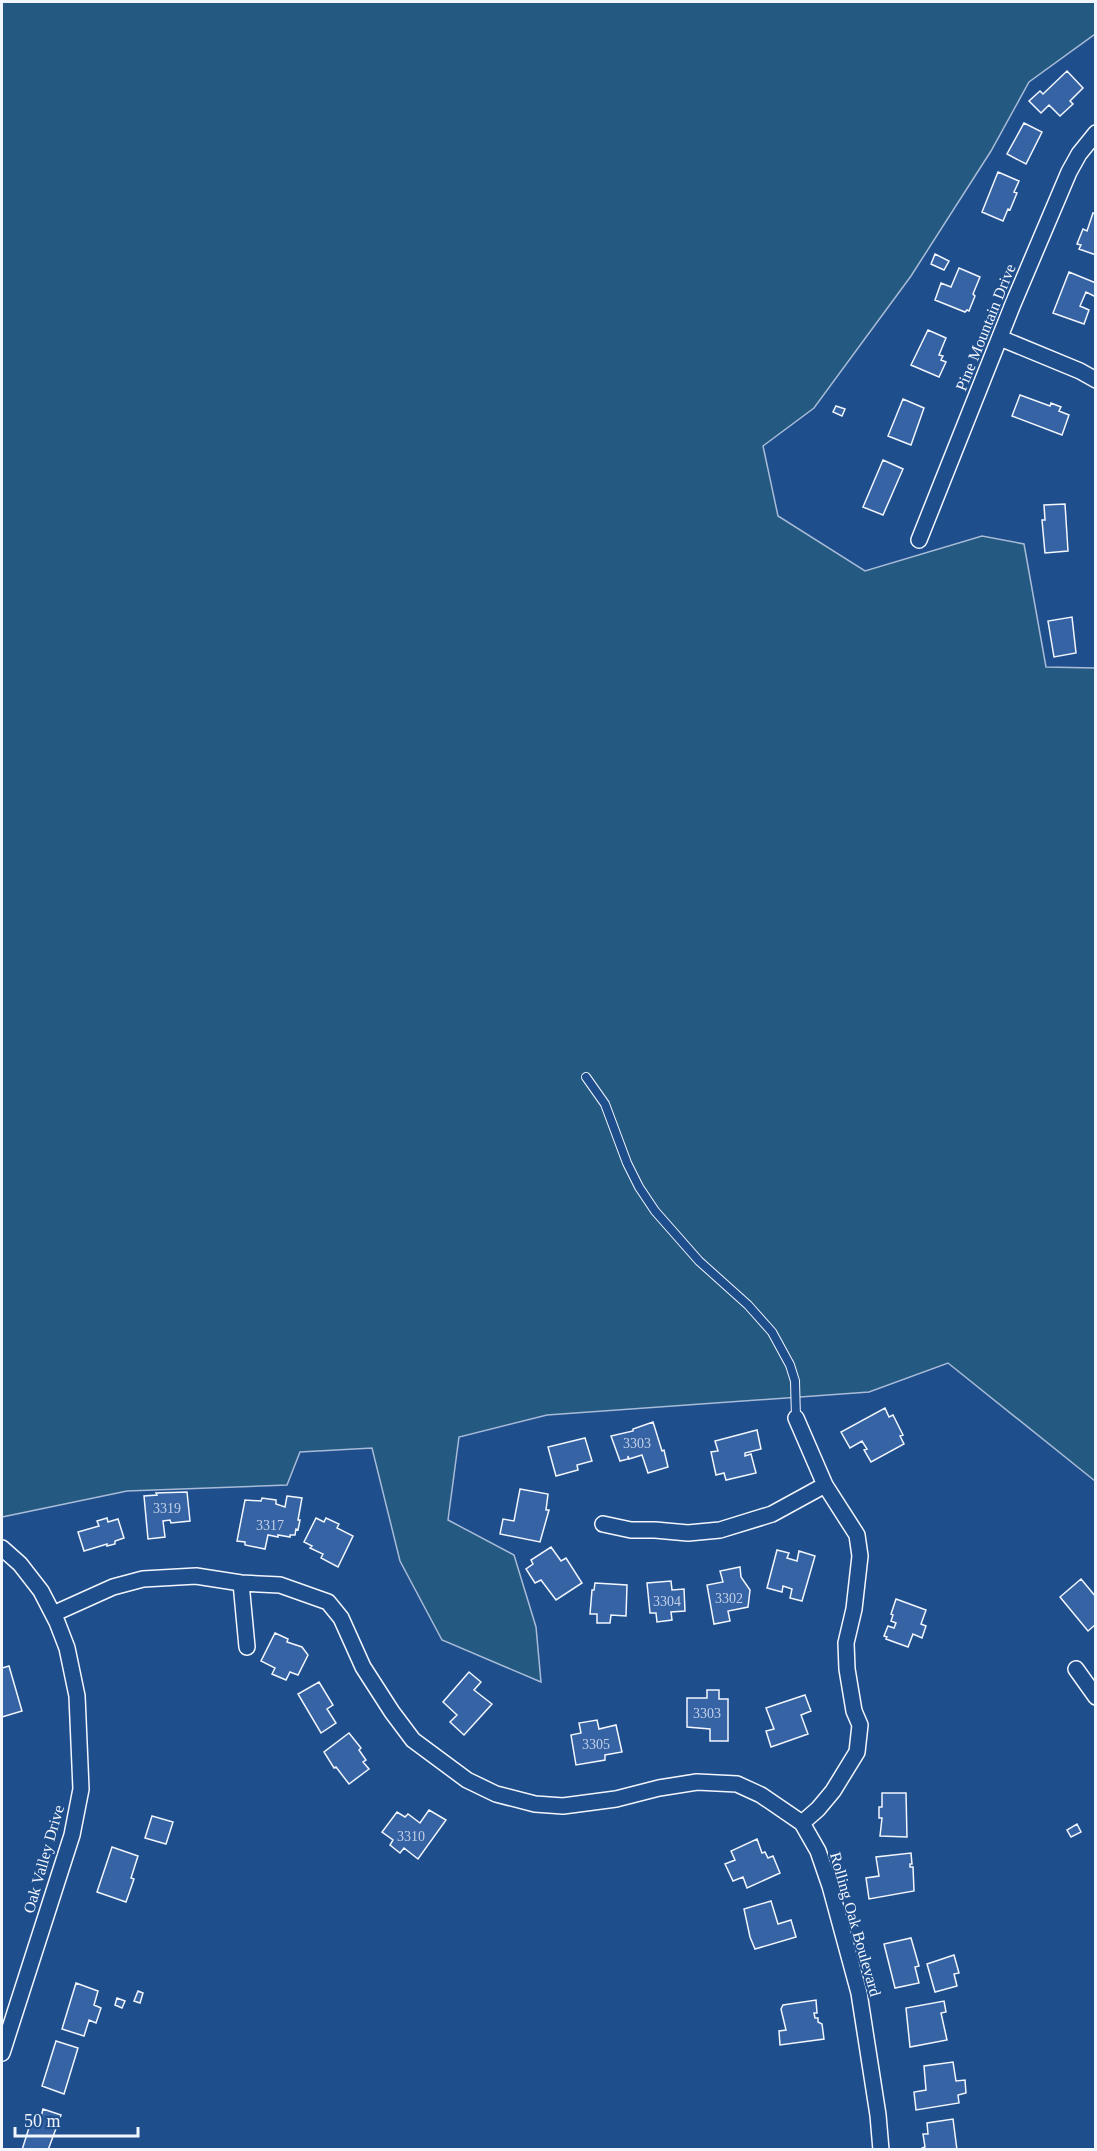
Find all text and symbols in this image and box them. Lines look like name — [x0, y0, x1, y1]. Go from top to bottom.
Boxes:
street label: Pine Mountain Drive — [952, 261, 1019, 393]
house number: 3303 — [623, 1436, 651, 1451]
house number: 3319 — [153, 1501, 181, 1516]
house number: 3317 — [256, 1518, 284, 1533]
house number: 3302 — [715, 1591, 743, 1606]
house number: 3304 — [653, 1594, 681, 1609]
house number: 3303 — [693, 1706, 721, 1721]
house number: 3305 — [582, 1737, 610, 1752]
street label: Oak Valley Drive — [20, 1803, 68, 1915]
house number: 3310 — [397, 1829, 425, 1844]
street label: Rolling Oak Boulevard — [826, 1850, 884, 1999]
scale bar — [15, 2100, 138, 2138]
text: 50 m — [24, 2111, 61, 2131]

